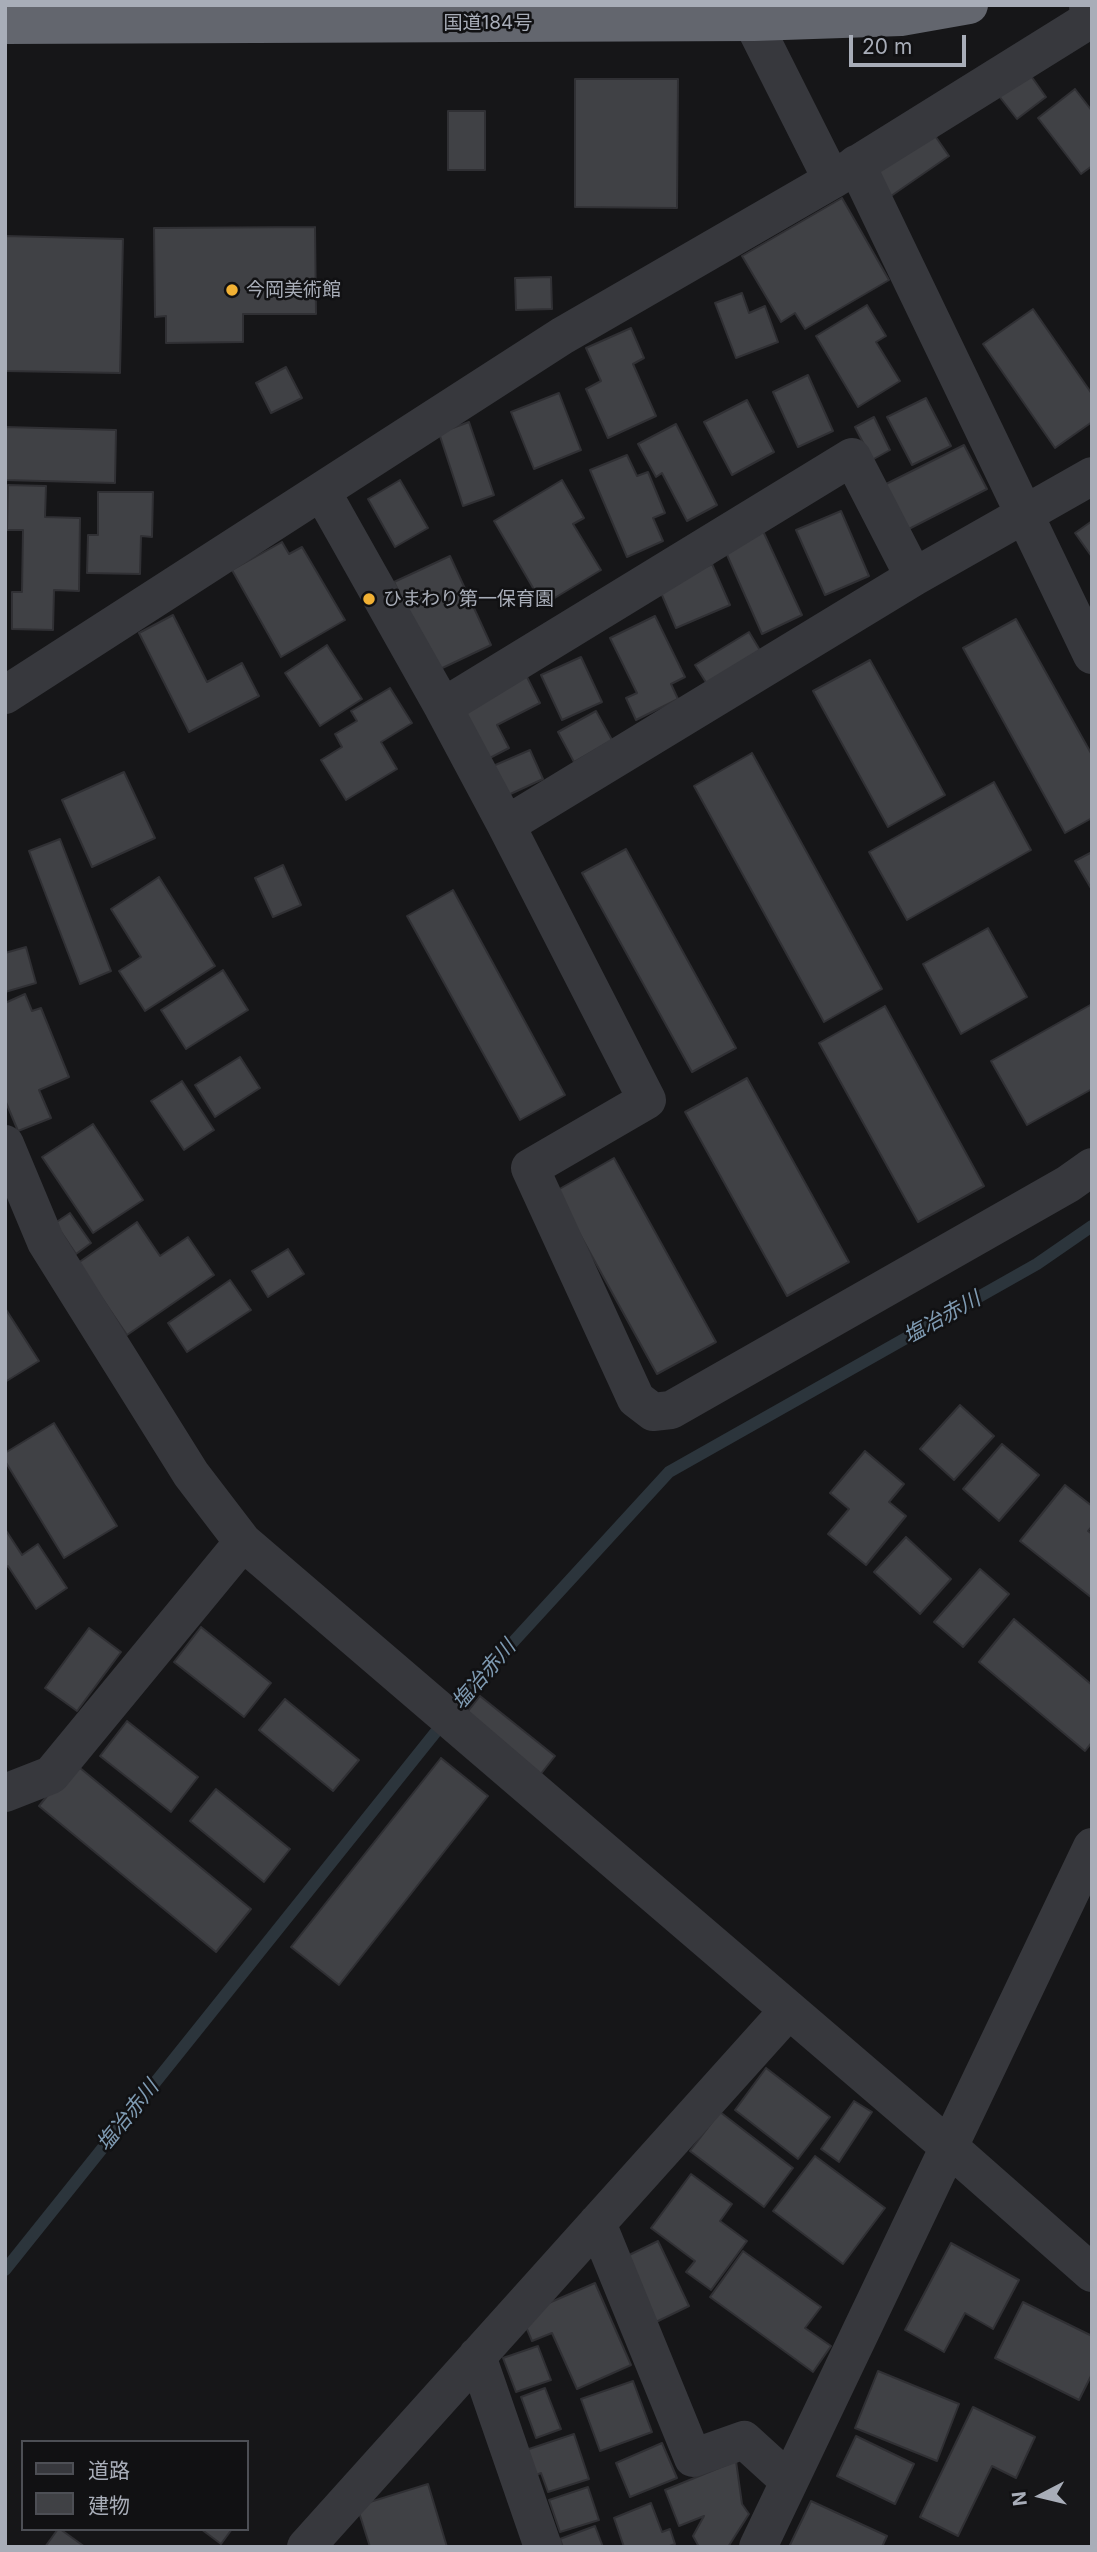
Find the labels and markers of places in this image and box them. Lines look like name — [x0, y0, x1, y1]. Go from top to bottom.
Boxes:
place label: 今岡美術館 — [246, 279, 341, 301]
marker: 今岡美術館 — [224, 282, 240, 298]
place label: ひまわり第一保育園 — [383, 588, 554, 610]
marker: ひまわり第一保育園 — [361, 591, 377, 607]

